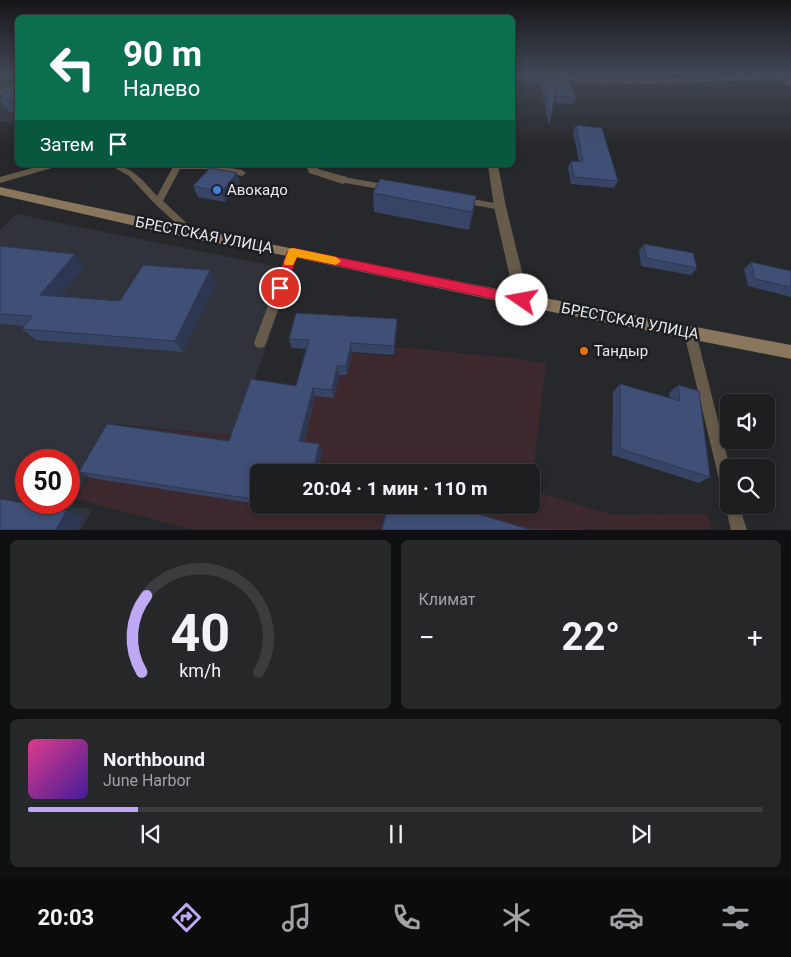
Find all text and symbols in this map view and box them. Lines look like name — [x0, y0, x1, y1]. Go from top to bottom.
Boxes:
text: 90 m — [123, 34, 202, 75]
icon: left — [40, 35, 105, 100]
text: Налево — [123, 76, 200, 101]
icon: arrive — [104, 130, 132, 158]
text: Затем — [40, 133, 94, 156]
place label: Авокадо — [227, 181, 288, 199]
marker: Авокадо — [211, 184, 223, 196]
street label: БРЕСТСКАЯ УЛИЦА — [134, 213, 274, 257]
pin — [259, 267, 301, 309]
position arrow — [495, 273, 547, 325]
icon: arrive — [266, 274, 294, 302]
street label: БРЕСТСКАЯ УЛИЦА — [560, 299, 700, 343]
place label: Тандыр — [594, 342, 648, 360]
marker: Тандыр — [578, 345, 590, 357]
map controls — [720, 394, 775, 514]
button: sound — [720, 394, 775, 449]
speed limit sign: 50 — [15, 449, 80, 514]
button: search — [720, 459, 775, 514]
text: 20:04 · 1 мин · 110 m — [303, 477, 487, 500]
text: Климат — [419, 590, 475, 609]
text: 40 — [170, 603, 230, 664]
text: 22° — [562, 615, 620, 659]
text: − — [419, 621, 435, 654]
text: + — [747, 621, 763, 654]
text: km/h — [179, 660, 221, 681]
text: Northbound — [103, 748, 205, 771]
text: June Harbor — [103, 771, 191, 790]
icon: previous — [137, 820, 165, 848]
icon: pause — [382, 820, 410, 848]
icon: next — [627, 820, 655, 848]
icon: directions — [169, 900, 204, 935]
icon: music — [279, 900, 314, 935]
icon: phone — [389, 900, 424, 935]
icon: climate — [499, 900, 534, 935]
icon: car — [609, 900, 644, 935]
icon: filters — [718, 900, 753, 935]
text: 20:03 — [37, 905, 94, 930]

